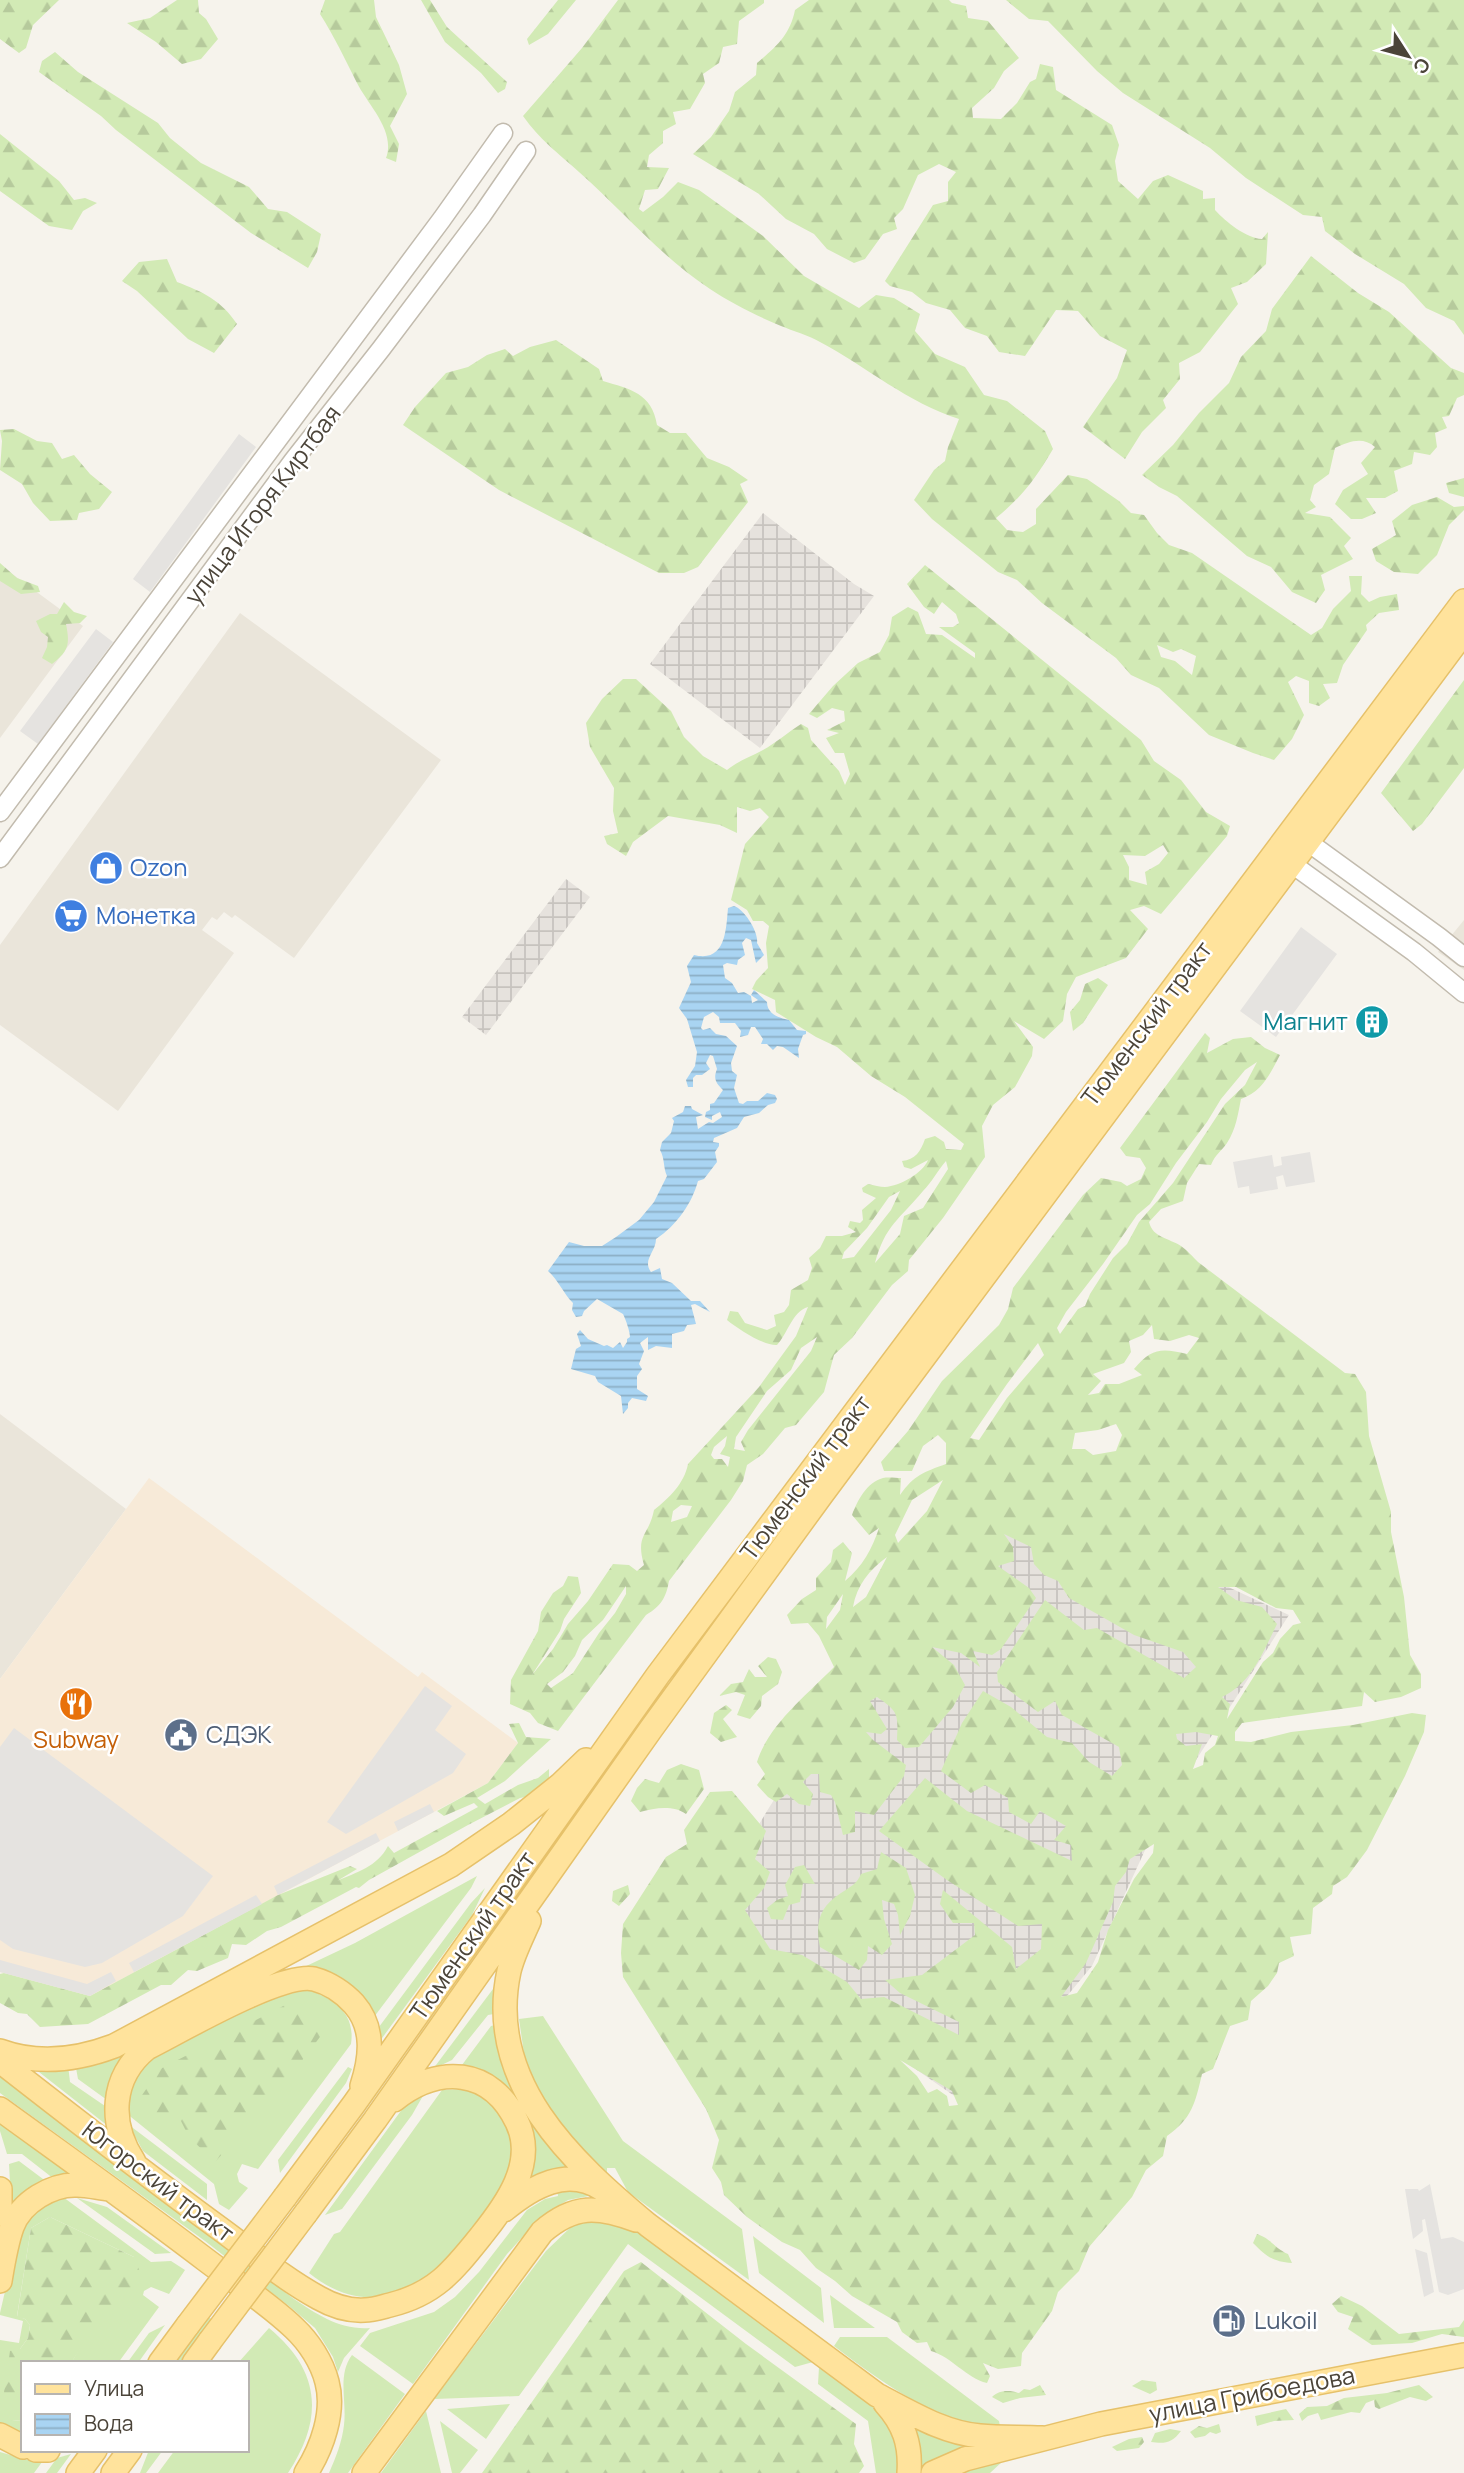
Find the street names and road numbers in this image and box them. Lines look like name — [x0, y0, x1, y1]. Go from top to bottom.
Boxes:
street label: улица Игоря Киртбая — [176, 398, 348, 610]
street label: Тюменский тракт — [1073, 934, 1219, 1113]
street label: Тюменский тракт — [732, 1388, 878, 1567]
street label: Тюменский тракт — [401, 1844, 542, 2026]
street label: Югорский тракт — [76, 2113, 242, 2249]
street label: улица Грибоедова — [1146, 2357, 1357, 2430]

